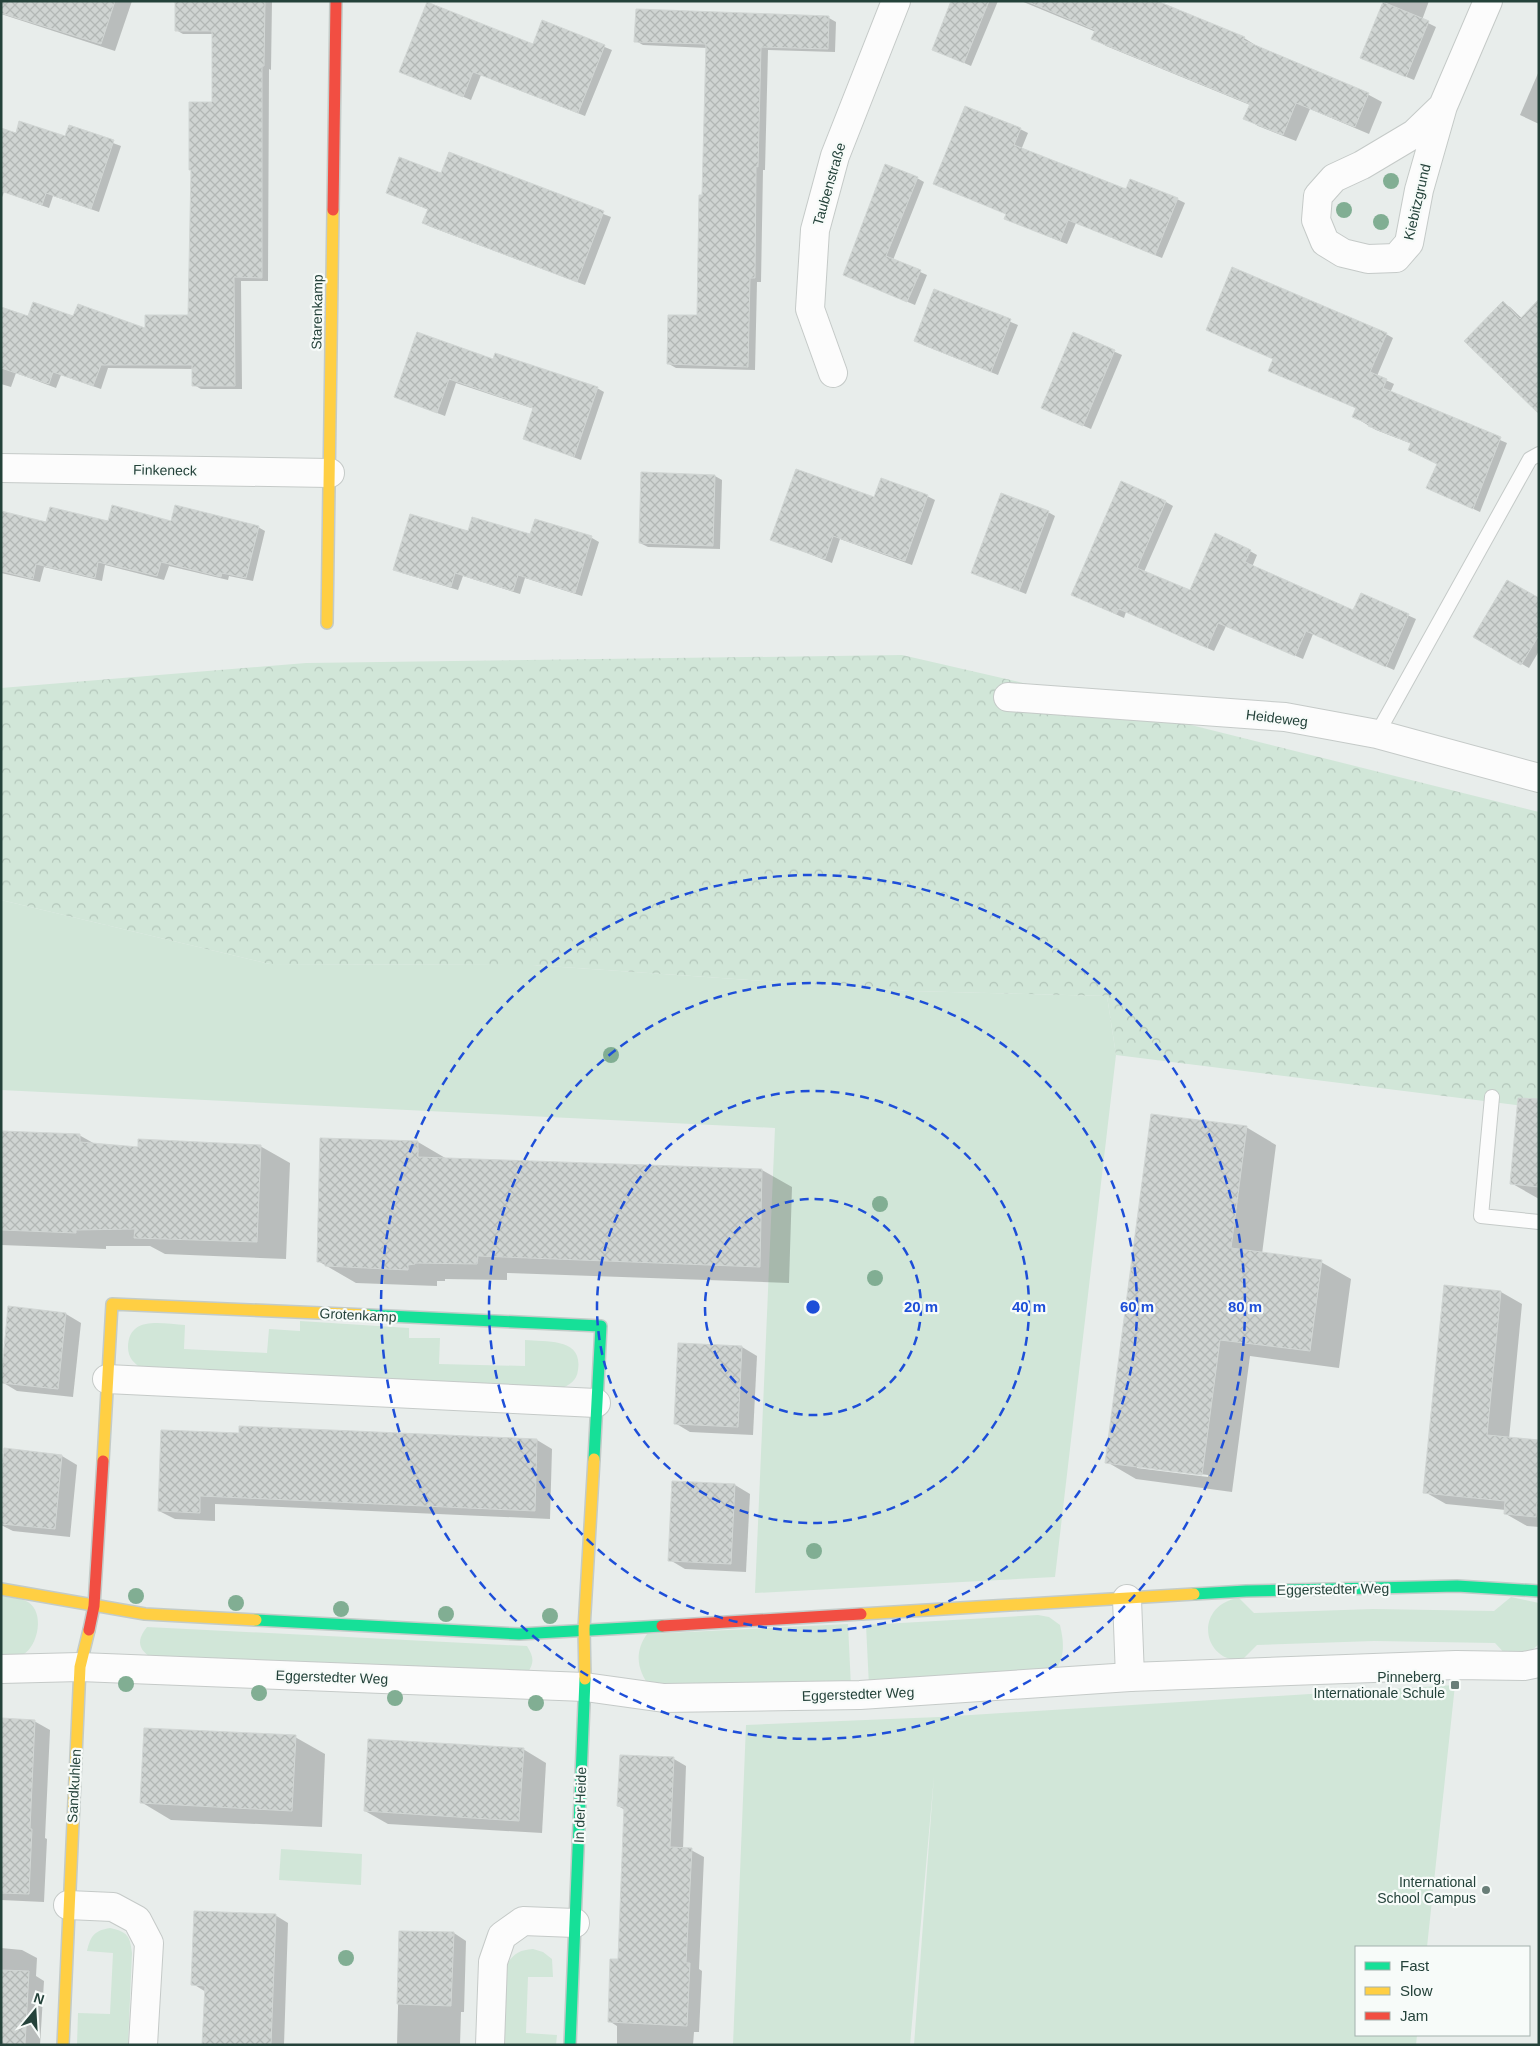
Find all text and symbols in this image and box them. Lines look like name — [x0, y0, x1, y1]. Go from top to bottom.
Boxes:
street label: Taubenstraße — [810, 140, 849, 227]
street label: Kiebitzgrund — [1400, 162, 1434, 242]
street label: Starenkamp — [308, 274, 326, 350]
street label: Finkeneck — [133, 461, 198, 479]
street label: Heideweg — [1245, 706, 1309, 730]
centre of rings — [804, 1298, 822, 1316]
text: 20 m — [904, 1298, 938, 1315]
text: 40 m — [1012, 1298, 1046, 1315]
text: 60 m — [1120, 1298, 1154, 1315]
text: 80 m — [1228, 1298, 1262, 1315]
street label: Grotenkamp — [319, 1305, 397, 1325]
street label: Eggerstedter Weg — [1277, 1580, 1389, 1598]
street label: Eggerstedter Weg — [275, 1667, 389, 1687]
place label: Pinneberg, Internationale Schule — [1313, 1669, 1445, 1701]
marker: Pinneberg, Internationale Schule — [1449, 1679, 1461, 1691]
street label: Eggerstedter Weg — [801, 1684, 915, 1704]
street label: Sandkuhlen — [64, 1749, 84, 1823]
street label: In der Heide — [571, 1766, 589, 1843]
place label: International School Campus — [1377, 1874, 1476, 1906]
marker: International School Campus — [1480, 1884, 1492, 1896]
legend — [1355, 1946, 1530, 2036]
text: Fast — [1400, 1957, 1430, 1974]
text: Slow — [1400, 1982, 1433, 1999]
north arrow — [10, 1986, 60, 2036]
text: N — [32, 1989, 46, 2008]
text: Jam — [1400, 2007, 1428, 2024]

